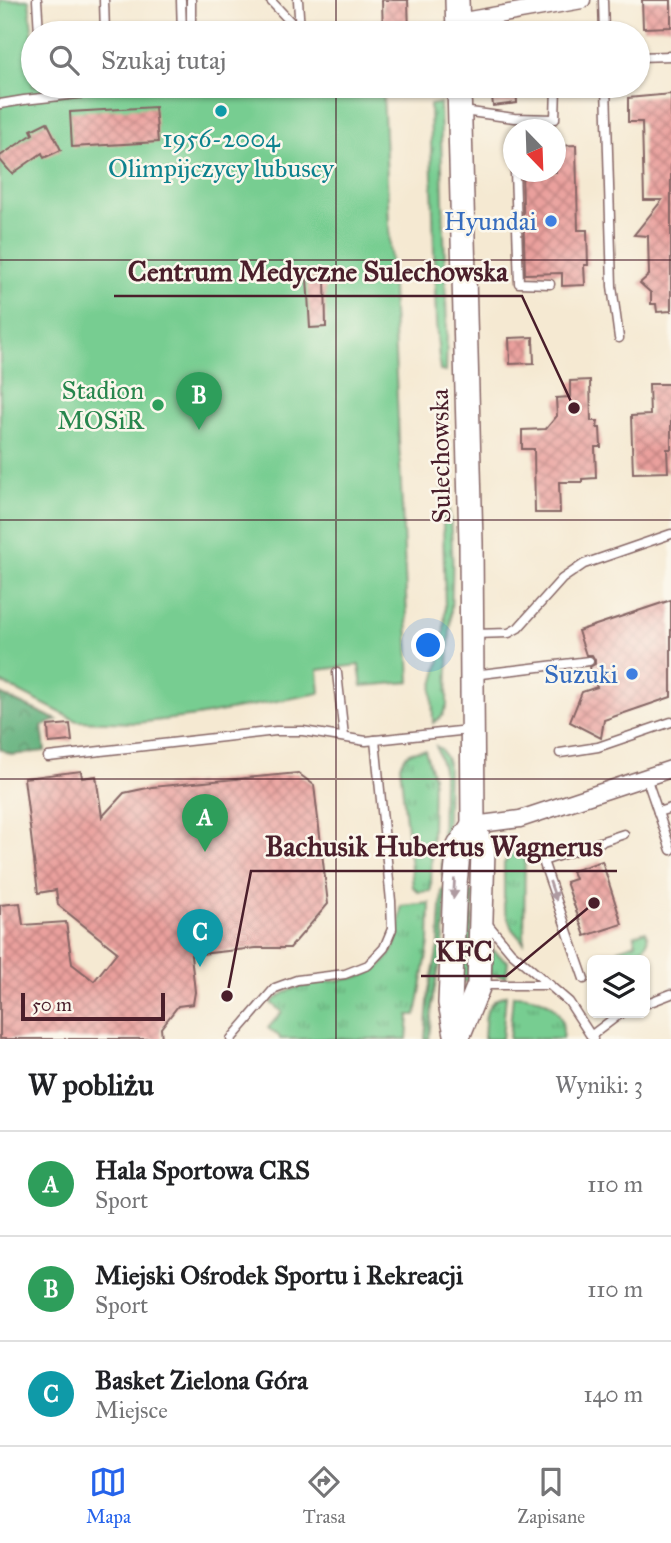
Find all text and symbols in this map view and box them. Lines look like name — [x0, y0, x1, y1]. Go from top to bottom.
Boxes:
search box — [21, 21, 650, 98]
icon: search — [45, 41, 83, 79]
text: Szukaj tutaj — [101, 44, 226, 76]
marker: 1956-2004 Olimpijczycy lubuscy — [213, 103, 229, 119]
north arrow — [503, 119, 566, 182]
place label: 1956-2004 Olimpijczycy lubuscy — [108, 122, 335, 184]
place label: Hyundai — [444, 205, 537, 237]
marker: Hyundai — [543, 213, 559, 229]
callout: Centrum Medyczne Sulechowska — [114, 247, 522, 296]
text: Centrum Medyczne Sulechowska — [128, 254, 509, 289]
pin: B — [176, 372, 222, 430]
place label: Stadion MOSiR — [57, 374, 145, 436]
street label: Sulechowska — [423, 388, 457, 524]
marker: Stadion MOSiR — [150, 397, 166, 413]
your location — [411, 628, 445, 662]
place label: Suzuki — [544, 658, 618, 690]
marker: Suzuki — [624, 666, 640, 682]
pin: A — [182, 794, 228, 852]
callout: Bachusik Hubertus Wagnerus — [251, 822, 617, 871]
text: Bachusik Hubertus Wagnerus — [265, 829, 603, 864]
one-way arrow — [449, 878, 460, 900]
one-way arrow — [548, 881, 559, 902]
pin: C — [177, 909, 223, 967]
callout: KFC — [421, 927, 506, 976]
text: KFC — [435, 934, 493, 969]
map controls — [587, 955, 650, 1018]
button: layers — [587, 955, 650, 1018]
scale bar — [21, 990, 164, 1022]
text: 50 m — [32, 993, 72, 1016]
text: W pobliżu — [28, 1067, 154, 1103]
text: Wyniki: 3 — [555, 1071, 643, 1099]
text: Hala Sportowa CRS — [95, 1154, 310, 1186]
text: A — [43, 1170, 59, 1198]
text: 110 m — [587, 1170, 643, 1198]
text: Sport — [95, 1186, 148, 1214]
text: Miejski Ośrodek Sportu i Rekreacji — [95, 1259, 463, 1291]
text: B — [43, 1275, 59, 1303]
text: 110 m — [587, 1275, 643, 1303]
text: Sport — [95, 1291, 148, 1319]
text: Basket Zielona Góra — [95, 1364, 308, 1396]
text: C — [43, 1380, 59, 1408]
text: 140 m — [583, 1380, 643, 1408]
text: Miejsce — [95, 1396, 168, 1424]
tab: Mapa — [86, 1463, 131, 1528]
tab: Trasa — [303, 1463, 346, 1528]
tab: Zapisane — [517, 1463, 585, 1528]

